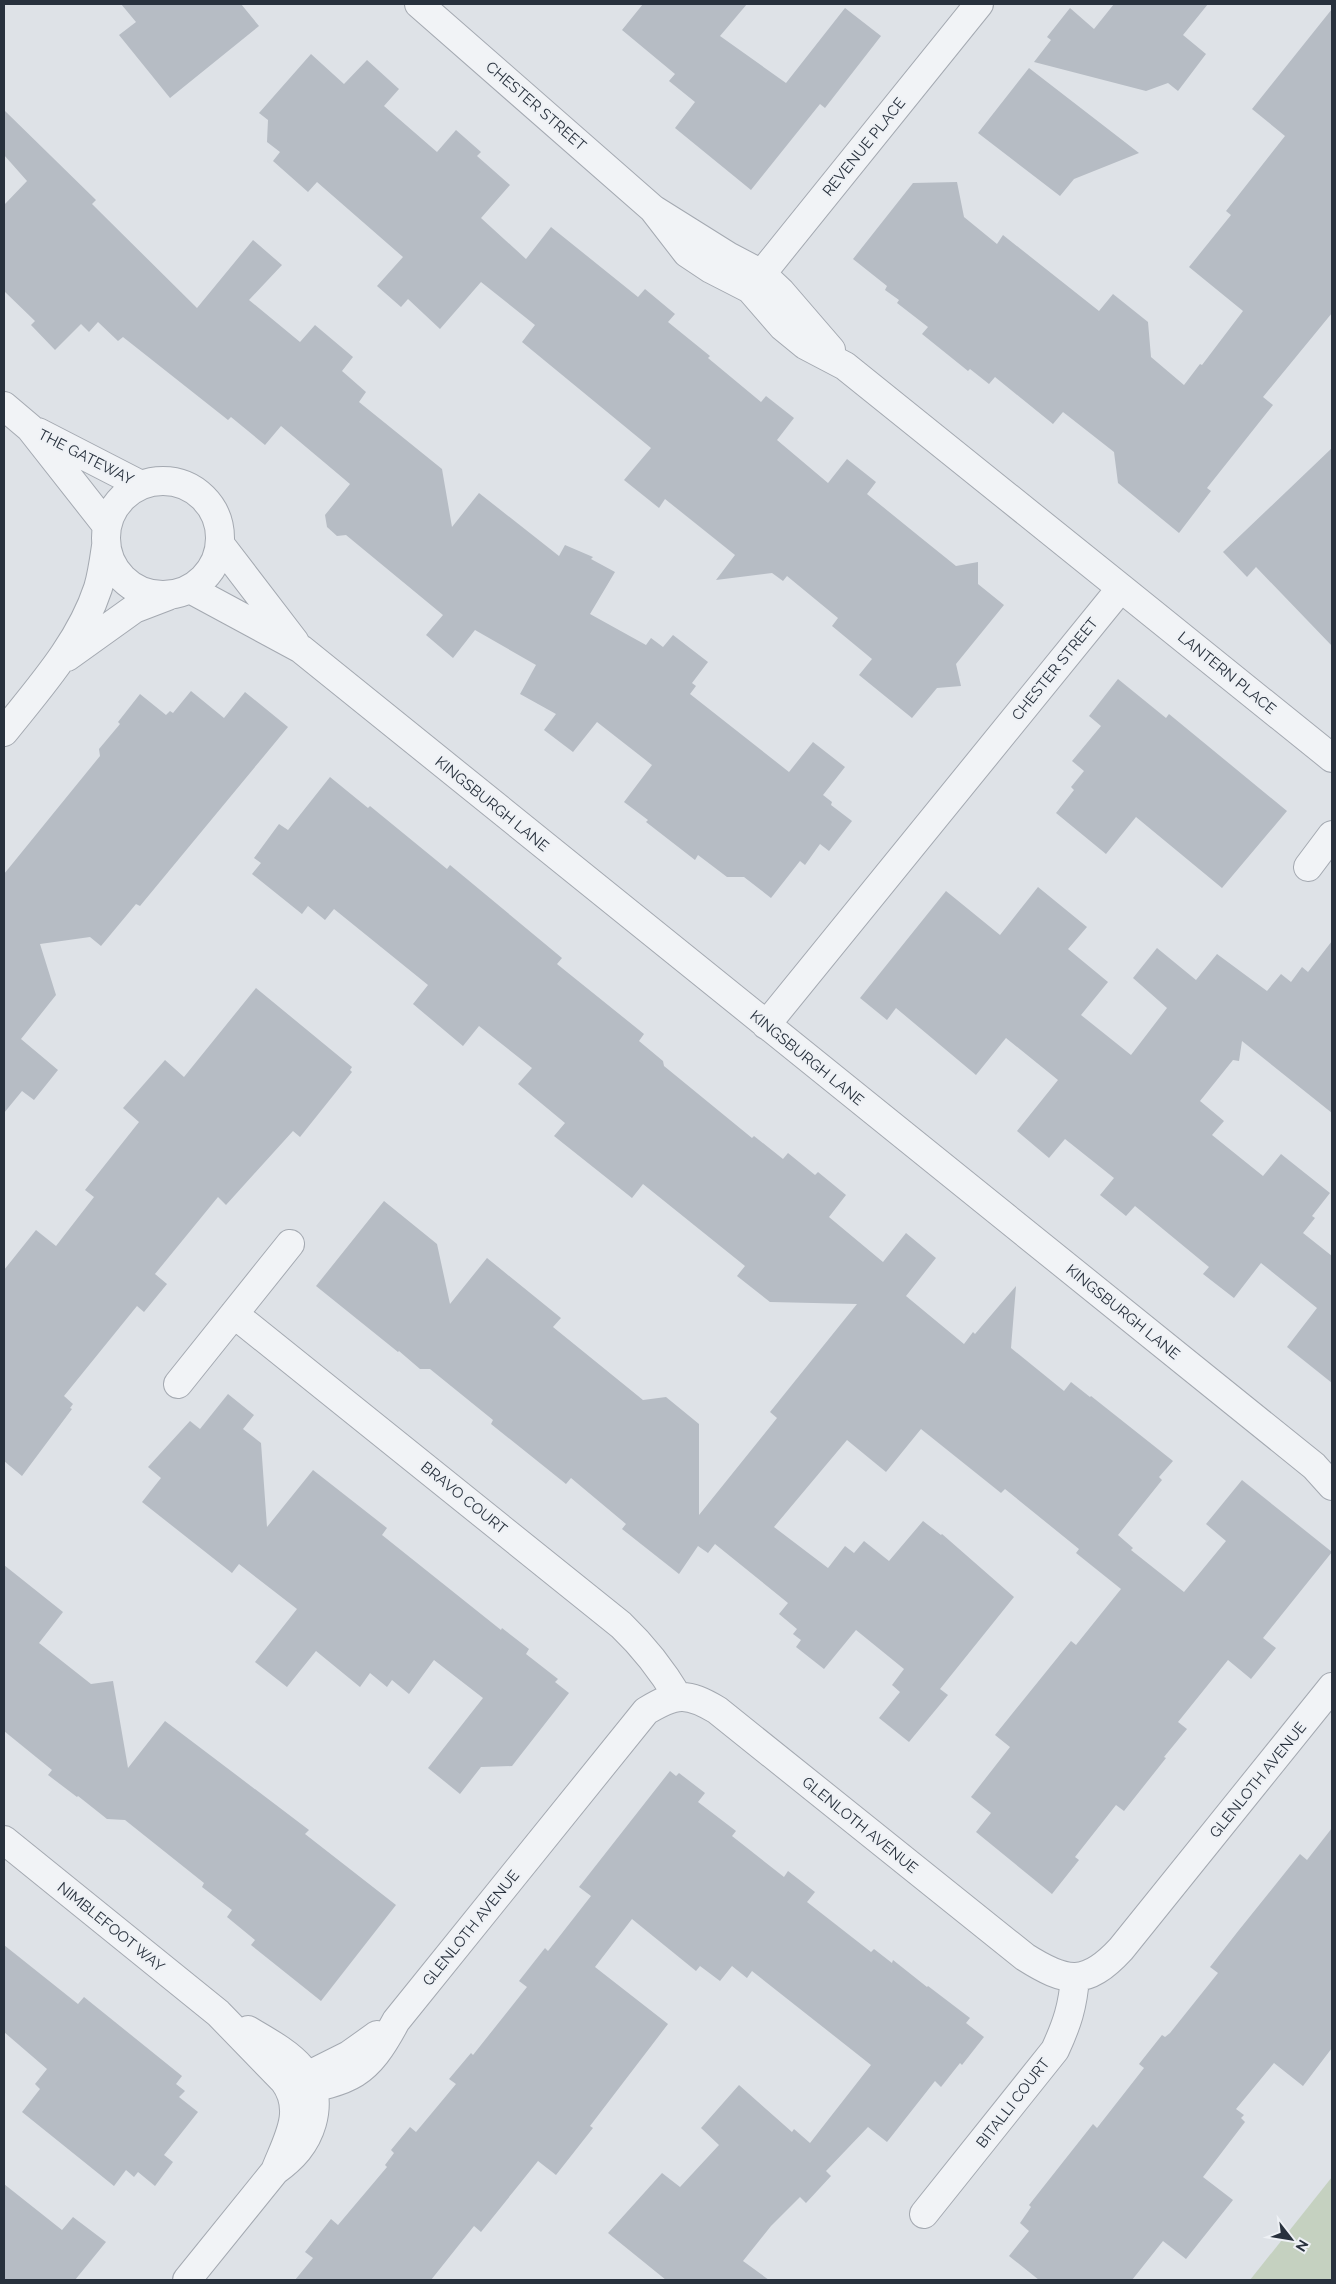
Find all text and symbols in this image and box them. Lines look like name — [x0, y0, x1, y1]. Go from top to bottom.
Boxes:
street label: CHESTER STREET — [482, 58, 590, 154]
street label: REVENUE PLACE — [819, 94, 909, 200]
street label: THE GATEWAY — [35, 425, 137, 489]
street label: CHESTER STREET — [1008, 614, 1102, 724]
street label: LANTERN PLACE — [1174, 628, 1280, 718]
street label: KINGSBURGH LANE — [431, 753, 553, 855]
street label: KINGSBURGH LANE — [746, 1007, 868, 1109]
street label: KINGSBURGH LANE — [1062, 1261, 1184, 1363]
street label: BRAVO COURT — [417, 1458, 511, 1538]
street label: GLENLOTH AVENUE — [1206, 1719, 1310, 1841]
street label: GLENLOTH AVENUE — [799, 1773, 921, 1877]
street label: GLENLOTH AVENUE — [419, 1867, 523, 1989]
street label: NIMBLEFOOT WAY — [54, 1878, 168, 1976]
street label: BITALLI COURT — [972, 2055, 1054, 2151]
north arrow — [1266, 2214, 1316, 2264]
text: N — [1293, 2237, 1312, 2254]

